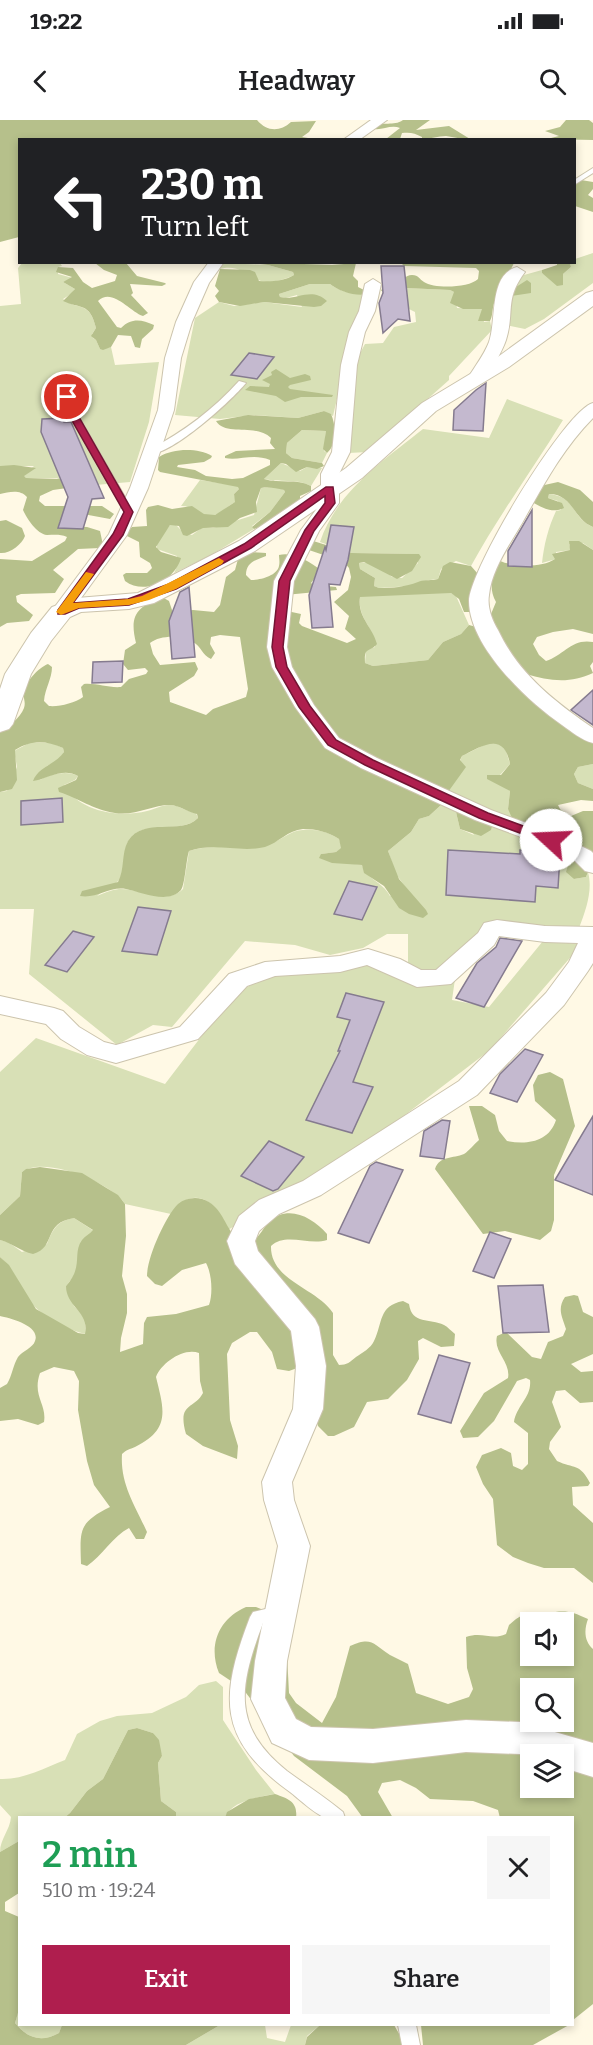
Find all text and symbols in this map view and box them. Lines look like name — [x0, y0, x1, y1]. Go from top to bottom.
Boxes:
text: 19:22 — [30, 8, 82, 35]
icon: back — [24, 65, 57, 98]
text: Headway — [238, 65, 355, 97]
icon: search — [536, 65, 569, 98]
text: 230 m — [141, 160, 263, 210]
icon: left — [42, 162, 120, 240]
text: Turn left — [141, 211, 249, 243]
pin — [41, 371, 92, 422]
icon: arrive — [50, 380, 83, 413]
position arrow — [519, 808, 583, 872]
map controls — [520, 1612, 574, 1798]
button: sound — [520, 1612, 574, 1666]
button: search — [520, 1678, 574, 1732]
button: layers — [520, 1744, 574, 1798]
text: 2 min — [42, 1833, 137, 1877]
button: close — [487, 1836, 550, 1899]
text: 510 m · 19:24 — [42, 1878, 155, 1902]
button: Exit — [42, 1945, 290, 2014]
button: Share — [302, 1945, 550, 2014]

